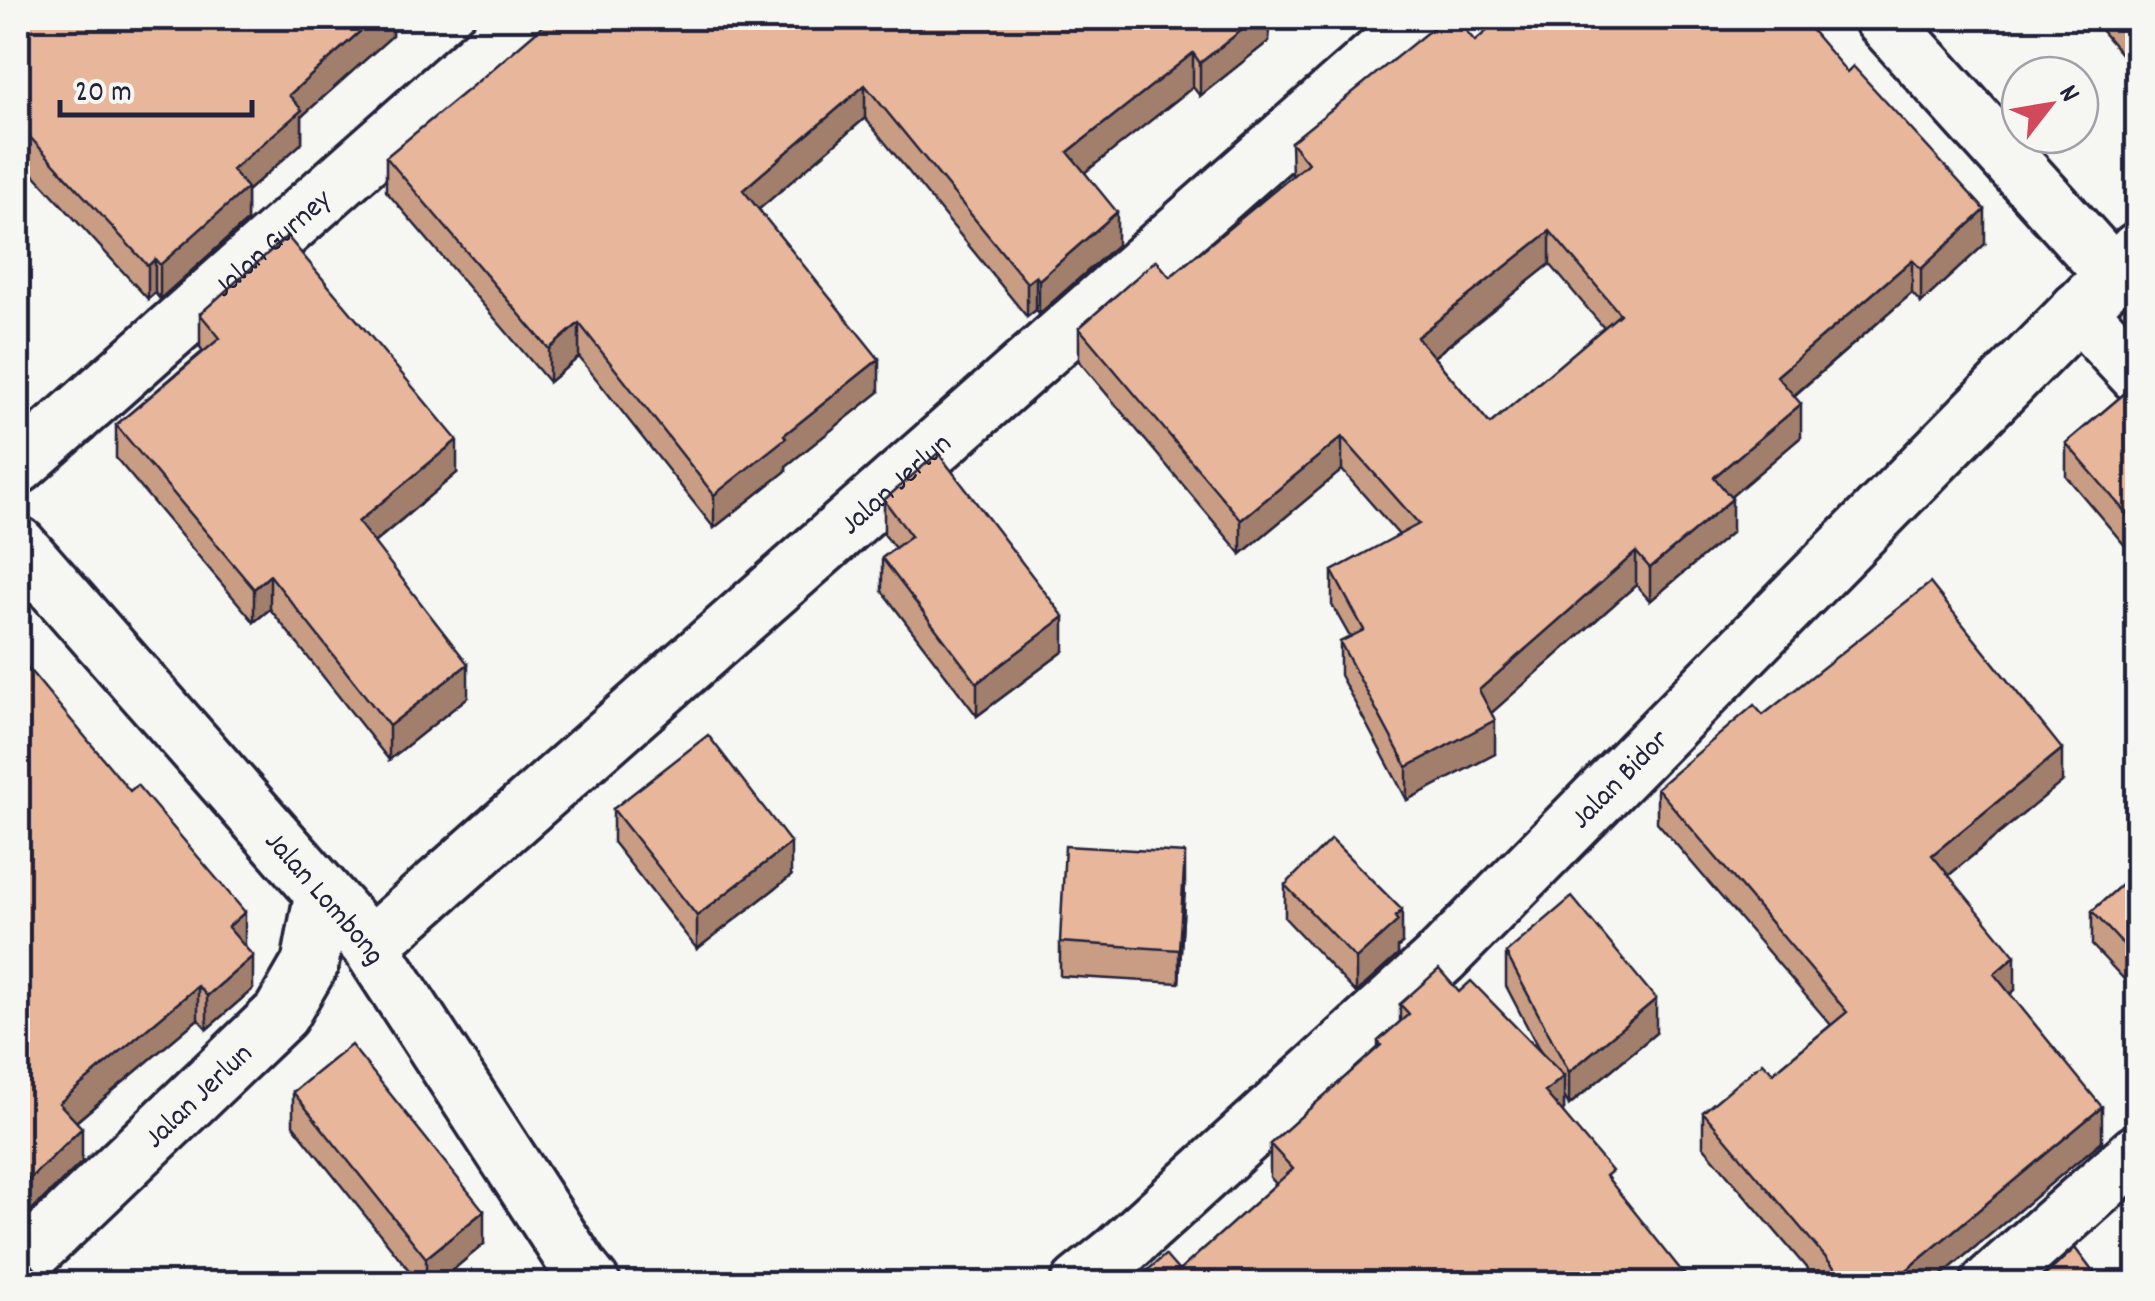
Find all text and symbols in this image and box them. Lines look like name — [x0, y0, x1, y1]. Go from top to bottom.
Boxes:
scale bar — [60, 55, 252, 117]
north arrow — [2000, 55, 2100, 155]
text: 20 m — [75, 73, 132, 116]
text: N — [2046, 78, 2088, 111]
street label: Jalan Gurney — [205, 180, 343, 310]
street label: Jalan Jerlun — [832, 425, 963, 547]
street label: Jalan Bidor — [1562, 721, 1681, 841]
street label: Jalan Lombong — [252, 823, 394, 975]
street label: Jalan Jerlun — [136, 1035, 264, 1160]

